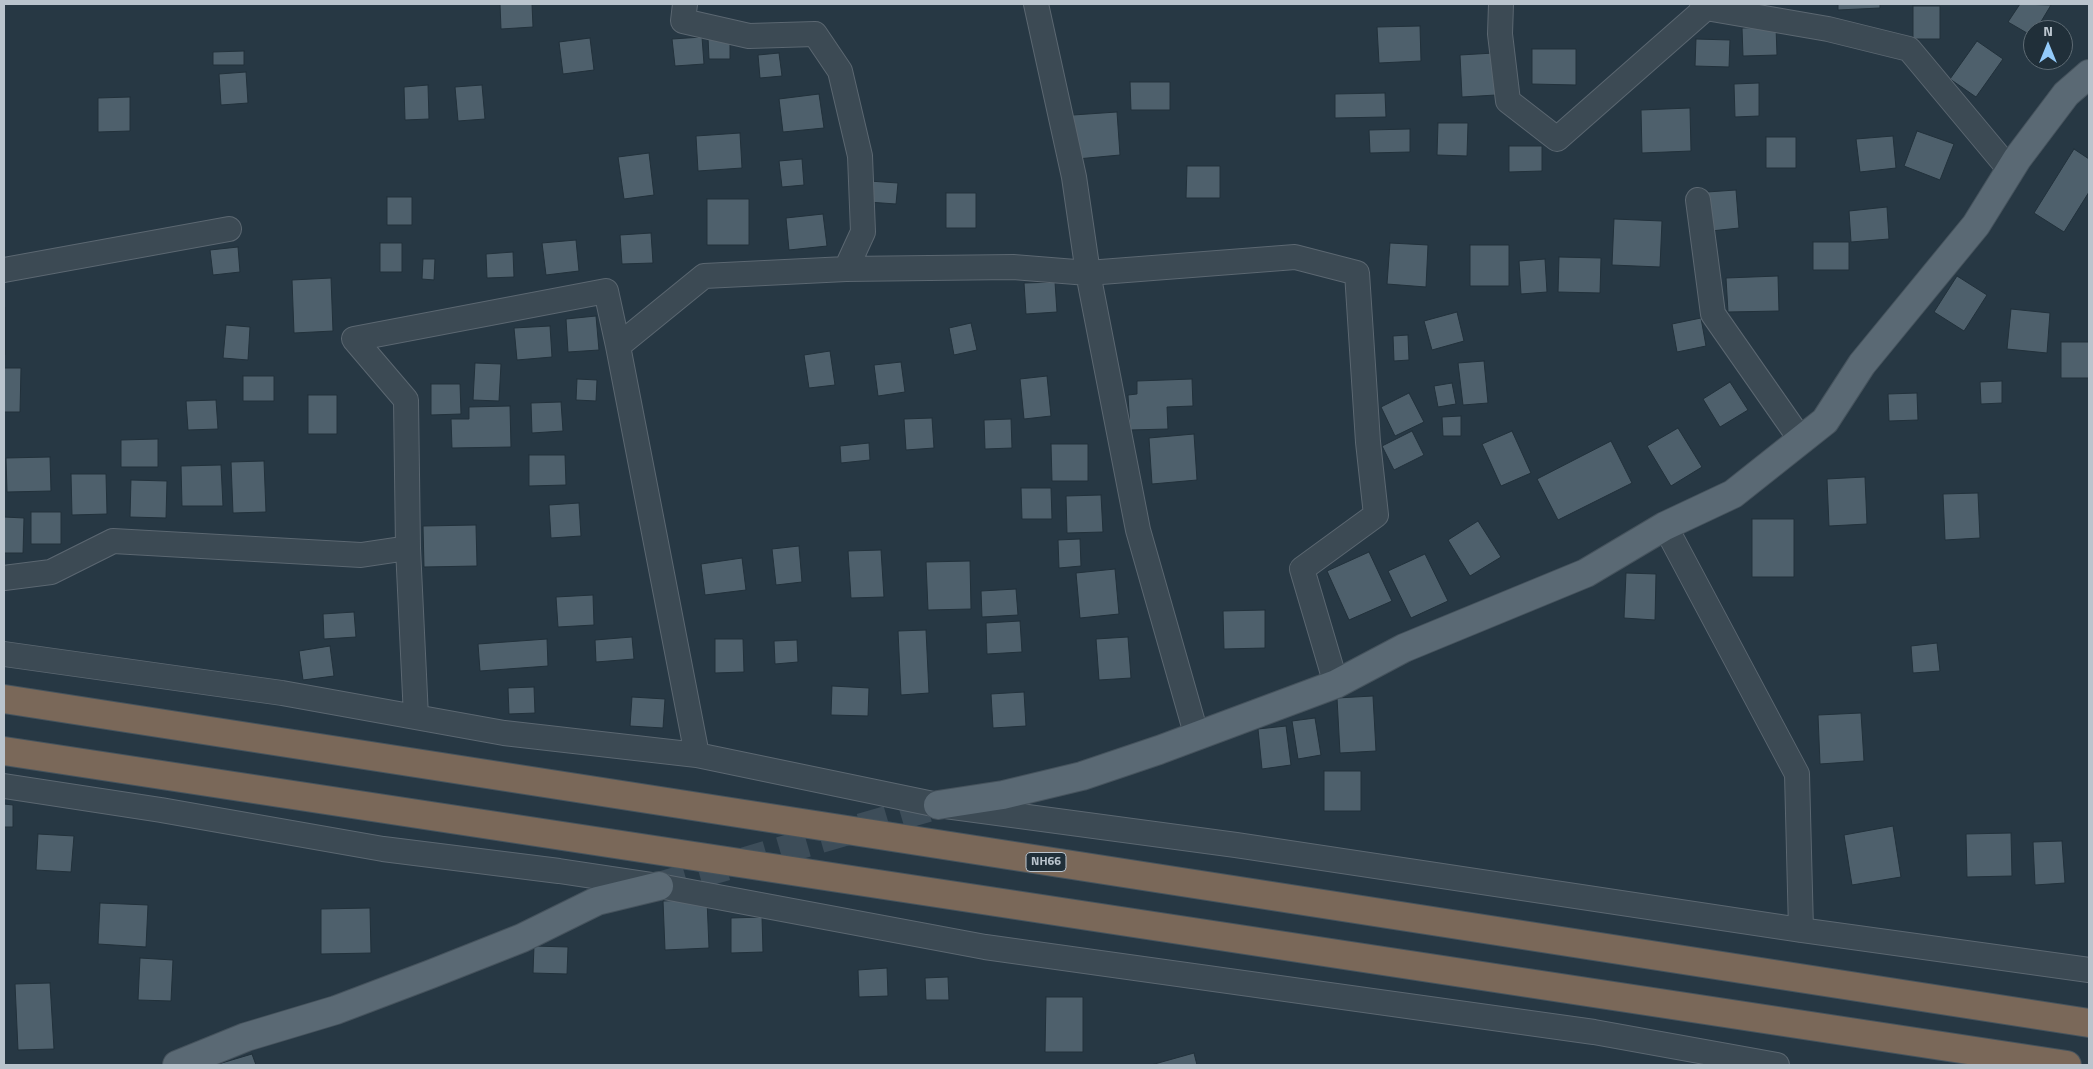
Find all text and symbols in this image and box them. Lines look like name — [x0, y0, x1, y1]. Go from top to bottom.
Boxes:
north arrow — [2023, 20, 2073, 70]
text: N — [2043, 20, 2053, 41]
road number: NH66 — [1026, 852, 1066, 872]

